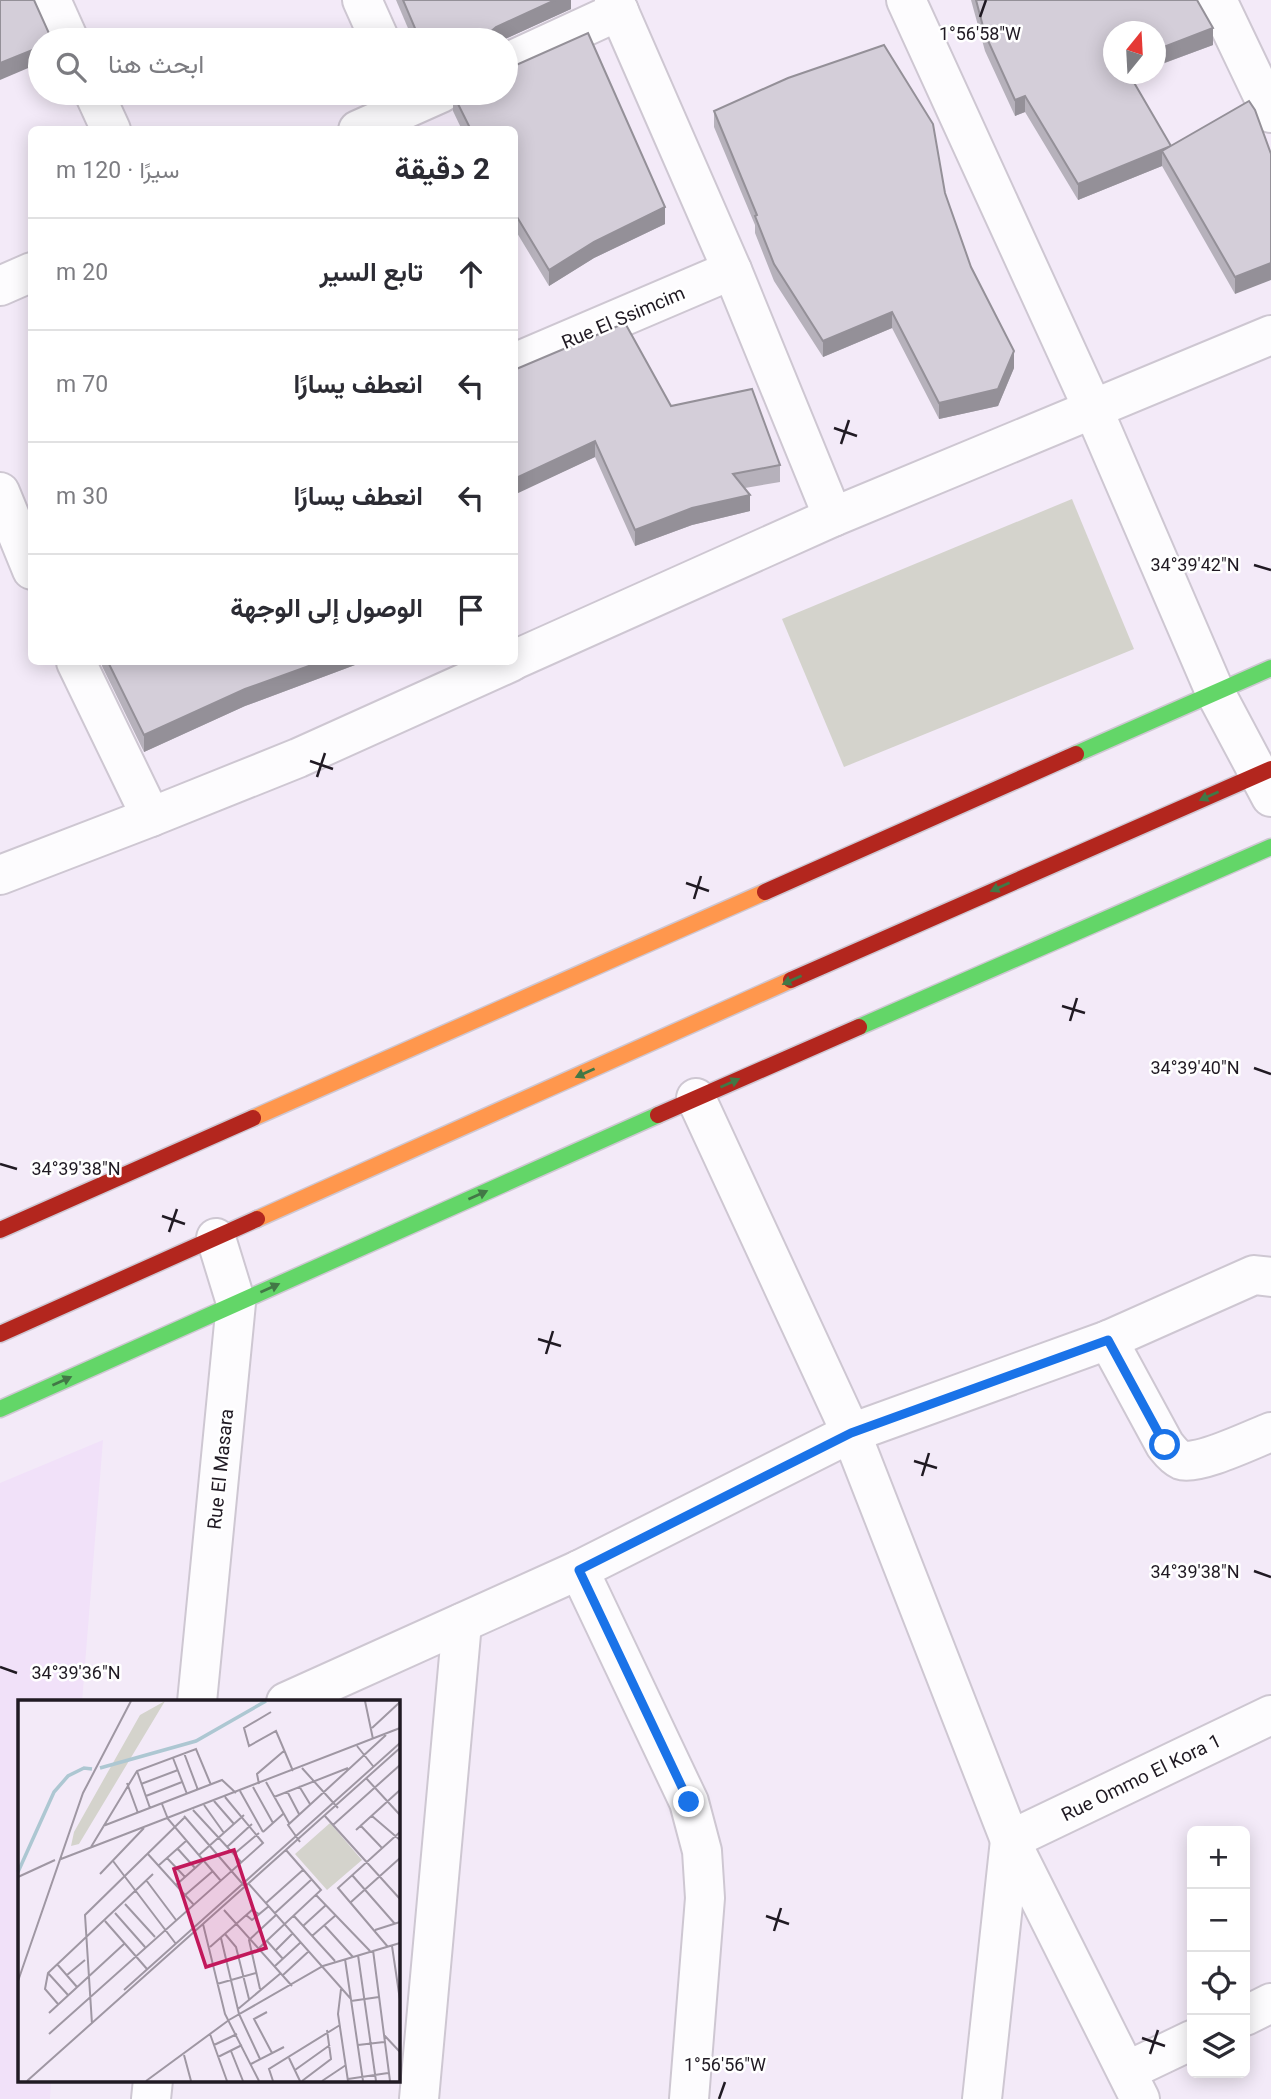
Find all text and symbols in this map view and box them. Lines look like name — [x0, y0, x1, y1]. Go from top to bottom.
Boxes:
north arrow — [1103, 21, 1166, 84]
text: 1°56'58"W — [939, 22, 1021, 50]
search box — [28, 28, 518, 105]
text: ابحث هنا — [108, 46, 204, 87]
icon: search — [52, 48, 90, 86]
text: 2 دقيقة — [394, 148, 490, 195]
text: سيرًا · 120 m — [56, 154, 179, 190]
text: تابع السير — [319, 254, 423, 295]
icon: ahead — [452, 255, 490, 293]
text: 20 m — [56, 256, 108, 292]
street label: Rue El Ssimcim — [558, 280, 690, 358]
text: انعطف يسارًا — [293, 366, 423, 407]
icon: left — [452, 367, 490, 405]
text: 70 m — [56, 368, 108, 404]
text: انعطف يسارًا — [293, 478, 423, 519]
icon: left — [452, 479, 490, 517]
text: 30 m — [56, 480, 108, 516]
text: 34°39'42"N — [1150, 553, 1240, 581]
text: الوصول إلى الوجهة — [230, 590, 423, 631]
icon: arrive — [452, 591, 490, 629]
one-way arrow — [1198, 791, 1219, 802]
one-way arrow — [990, 881, 1010, 893]
one-way arrow — [782, 975, 803, 986]
text: 34°39'40"N — [1150, 1056, 1240, 1084]
one-way arrow — [575, 1067, 595, 1079]
one-way arrow — [720, 1077, 741, 1088]
text: 34°39'38"N — [31, 1157, 121, 1185]
one-way arrow — [467, 1189, 488, 1200]
one-way arrow — [259, 1282, 280, 1293]
one-way arrow — [52, 1375, 72, 1387]
street label: Rue El Masara — [202, 1407, 243, 1531]
route start — [1149, 1429, 1180, 1460]
text: 34°39'38"N — [1150, 1560, 1240, 1588]
text: 34°39'36"N — [31, 1661, 121, 1689]
inset map — [18, 1700, 399, 2082]
street label: Rue Ommo El Kora 1 — [1057, 1728, 1227, 1831]
route end — [673, 1786, 704, 1817]
map controls — [1187, 1826, 1250, 2078]
button: + — [1187, 1826, 1250, 1889]
button: − — [1187, 1889, 1250, 1952]
button: locate — [1187, 1952, 1250, 2015]
button: layers — [1187, 2015, 1250, 2078]
text: 1°56'56"W — [684, 2053, 766, 2081]

